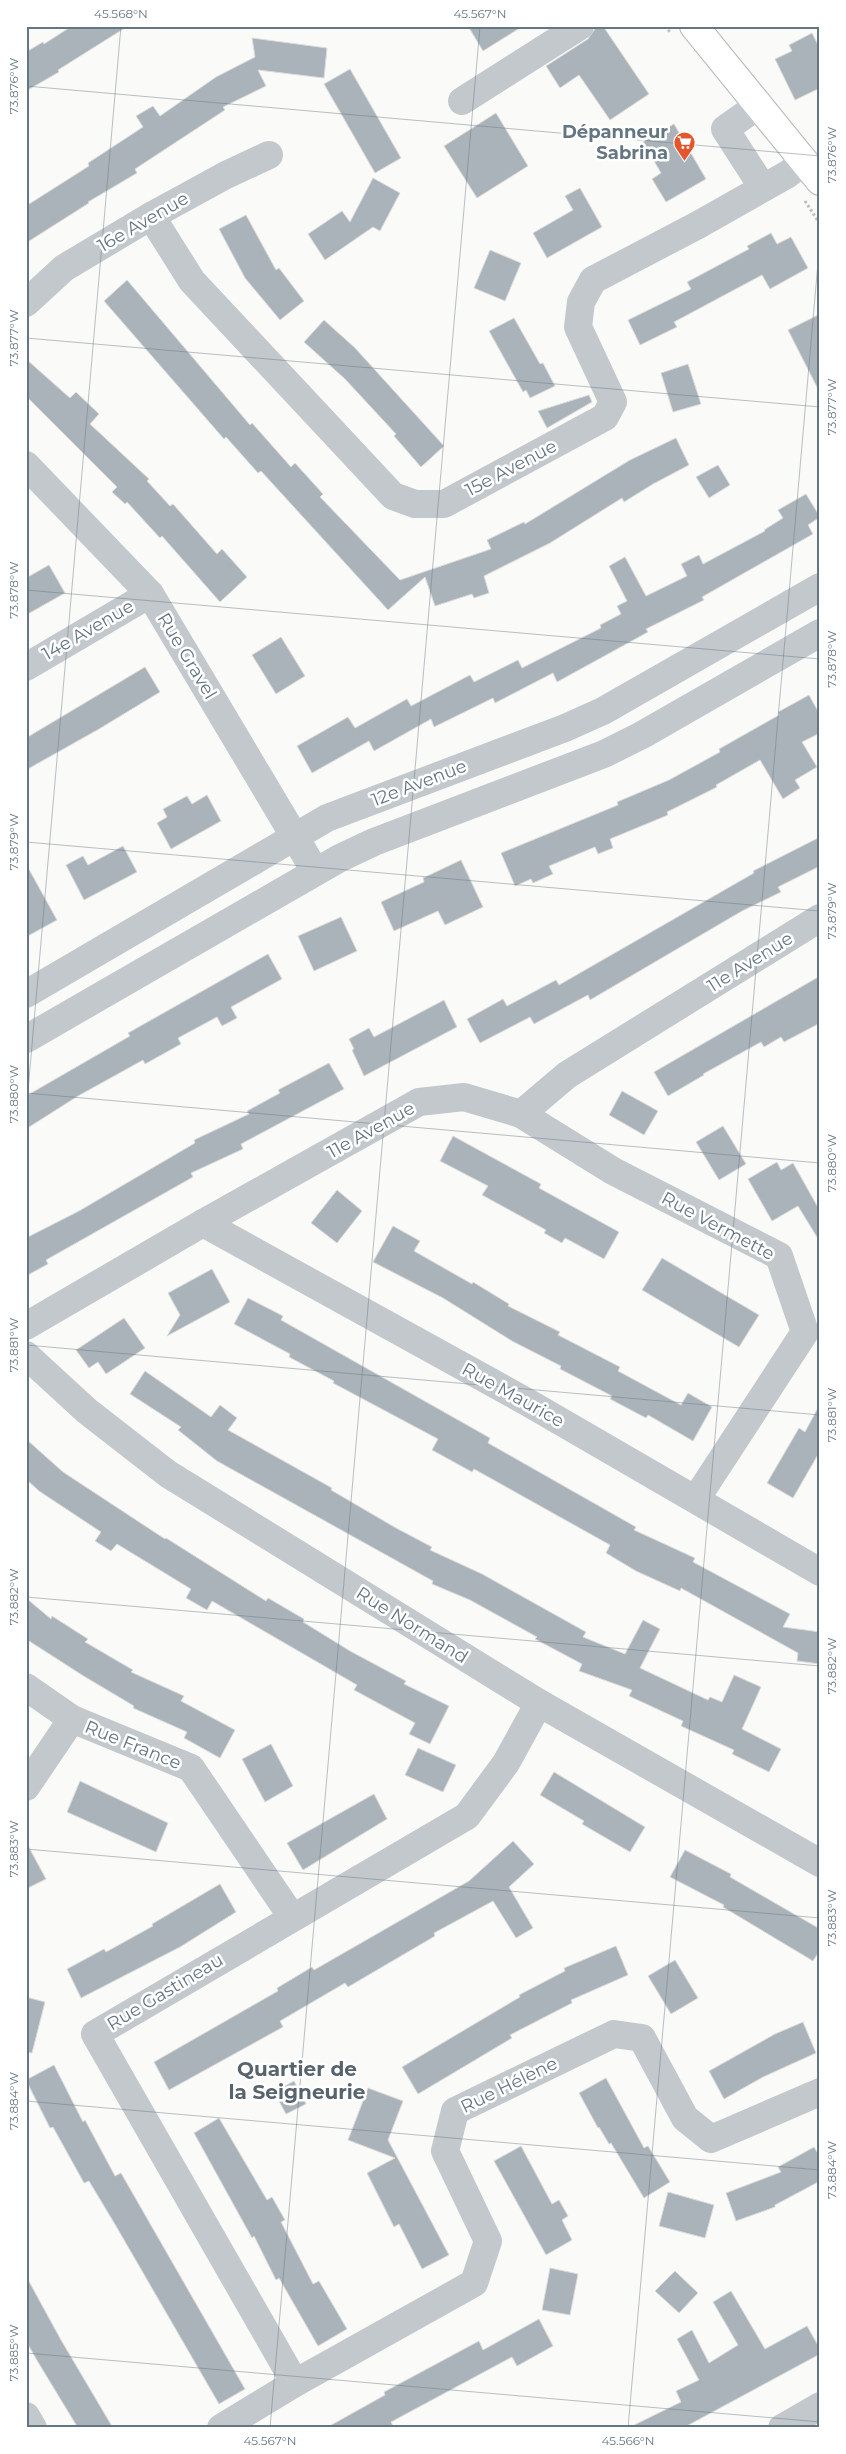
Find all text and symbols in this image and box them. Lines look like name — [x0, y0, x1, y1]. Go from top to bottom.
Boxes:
text: 45.568°N — [94, 6, 148, 21]
text: 45.567°N — [453, 6, 507, 21]
text: 73.876°W — [6, 58, 21, 114]
place label: Dépanneur Sabrina — [562, 121, 668, 164]
text: 73.876°W — [824, 127, 839, 183]
supermarket icon: Dépanneur Sabrina — [672, 130, 696, 161]
street label: 16e Avenue — [94, 187, 192, 257]
text: 73.877°W — [6, 310, 21, 366]
text: 73.877°W — [824, 379, 839, 435]
street label: 15e Avenue — [462, 435, 561, 501]
text: 73.878°W — [6, 561, 21, 619]
street label: 14e Avenue — [38, 595, 138, 665]
street label: Rue Gravel — [153, 609, 221, 703]
text: 73.878°W — [824, 630, 839, 688]
street label: 12e Avenue — [368, 755, 470, 811]
text: 73.879°W — [6, 813, 21, 871]
text: 73.879°W — [824, 882, 839, 940]
street label: 11e Avenue — [703, 927, 797, 997]
text: 73.880°W — [6, 1065, 21, 1123]
street label: 11e Avenue — [323, 1097, 419, 1163]
text: 73.880°W — [824, 1134, 839, 1192]
street label: Rue Vermette — [658, 1187, 779, 1265]
text: 73.881°W — [6, 1318, 21, 1372]
street label: Rue Maurice — [458, 1358, 568, 1432]
text: 73.881°W — [824, 1388, 839, 1442]
text: 73.882°W — [6, 1568, 21, 1626]
street label: Rue Normand — [352, 1582, 472, 1668]
text: 73.882°W — [824, 1637, 839, 1695]
street label: Rue France — [82, 1716, 185, 1774]
text: 73.883°W — [6, 1821, 21, 1878]
text: 73.883°W — [824, 1890, 839, 1947]
street label: Rue Gastineau — [103, 1949, 227, 2035]
street label: Rue Hélène — [457, 2052, 561, 2118]
district label: Quartier de la Seigneurie — [229, 2057, 365, 2104]
text: 73.884°W — [6, 2072, 21, 2130]
text: 73.884°W — [824, 2141, 839, 2199]
text: 73.885°W — [6, 2324, 21, 2382]
text: 45.567°N — [243, 2433, 297, 2448]
text: 45.566°N — [601, 2433, 655, 2448]

